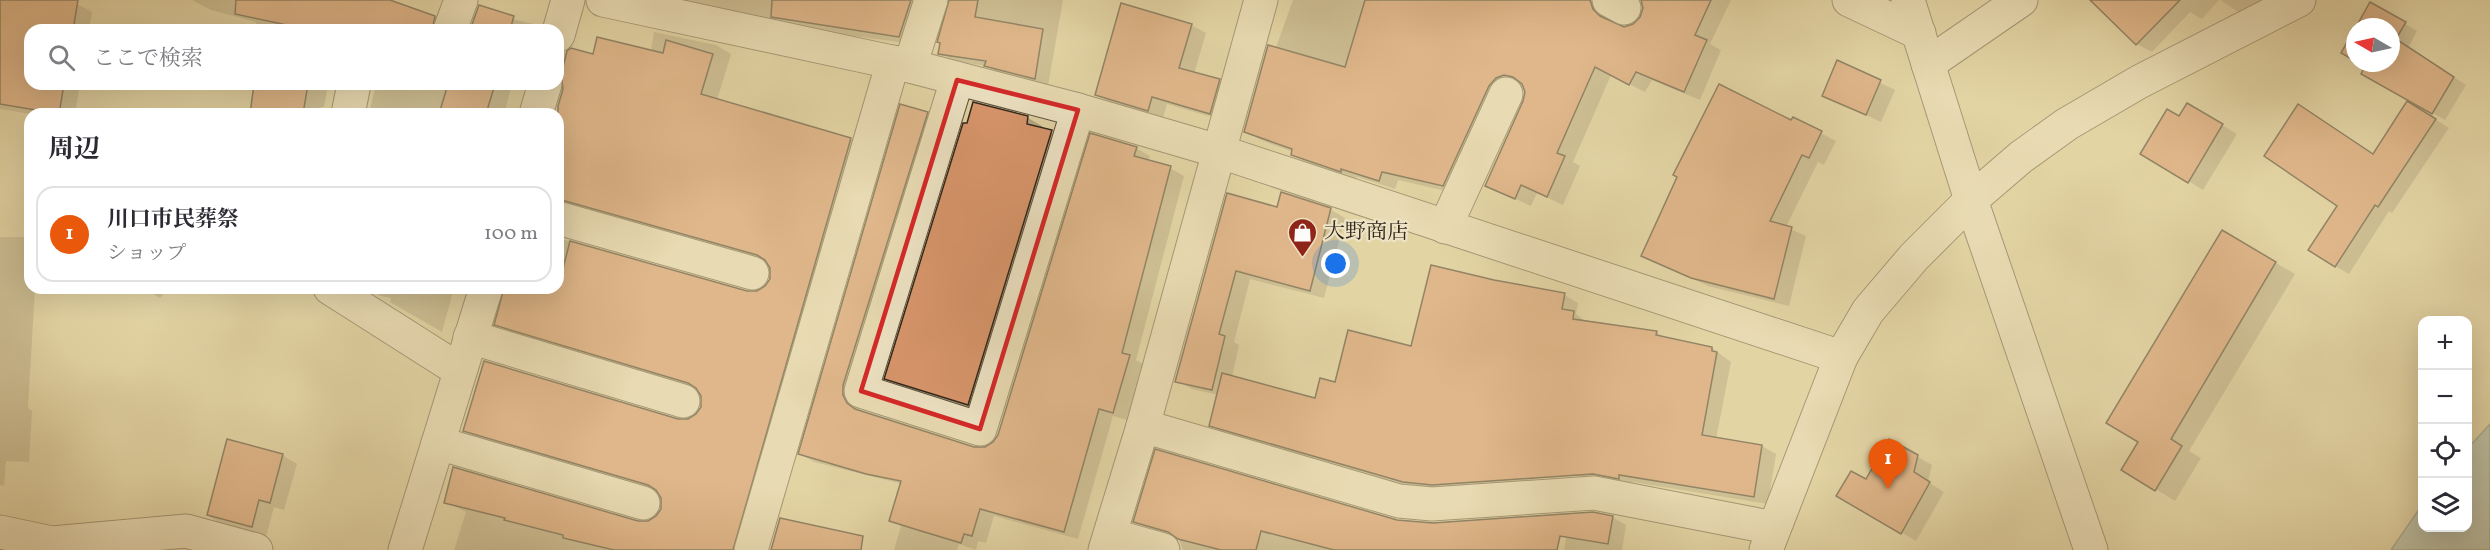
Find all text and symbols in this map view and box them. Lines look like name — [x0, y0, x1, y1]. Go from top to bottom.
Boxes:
north arrow — [2346, 18, 2400, 72]
search box — [24, 24, 564, 90]
icon: search — [45, 41, 78, 74]
text: ここで検索 — [93, 44, 203, 75]
text: 周辺 — [48, 132, 100, 168]
text: 川口市民葬祭 — [107, 205, 239, 236]
shop icon: 大野商店 — [1287, 216, 1319, 258]
place label: 大野商店 — [1324, 218, 1408, 247]
text: 1 — [65, 220, 74, 248]
text: 100 m — [484, 220, 538, 248]
text: ショップ — [107, 240, 187, 268]
your location — [1321, 249, 1350, 278]
map controls — [2418, 316, 2472, 532]
button: + — [2418, 316, 2472, 370]
button: − — [2418, 370, 2472, 424]
button: locate — [2418, 424, 2472, 478]
pin: 1 — [1868, 440, 1908, 489]
button: layers — [2418, 478, 2472, 532]

